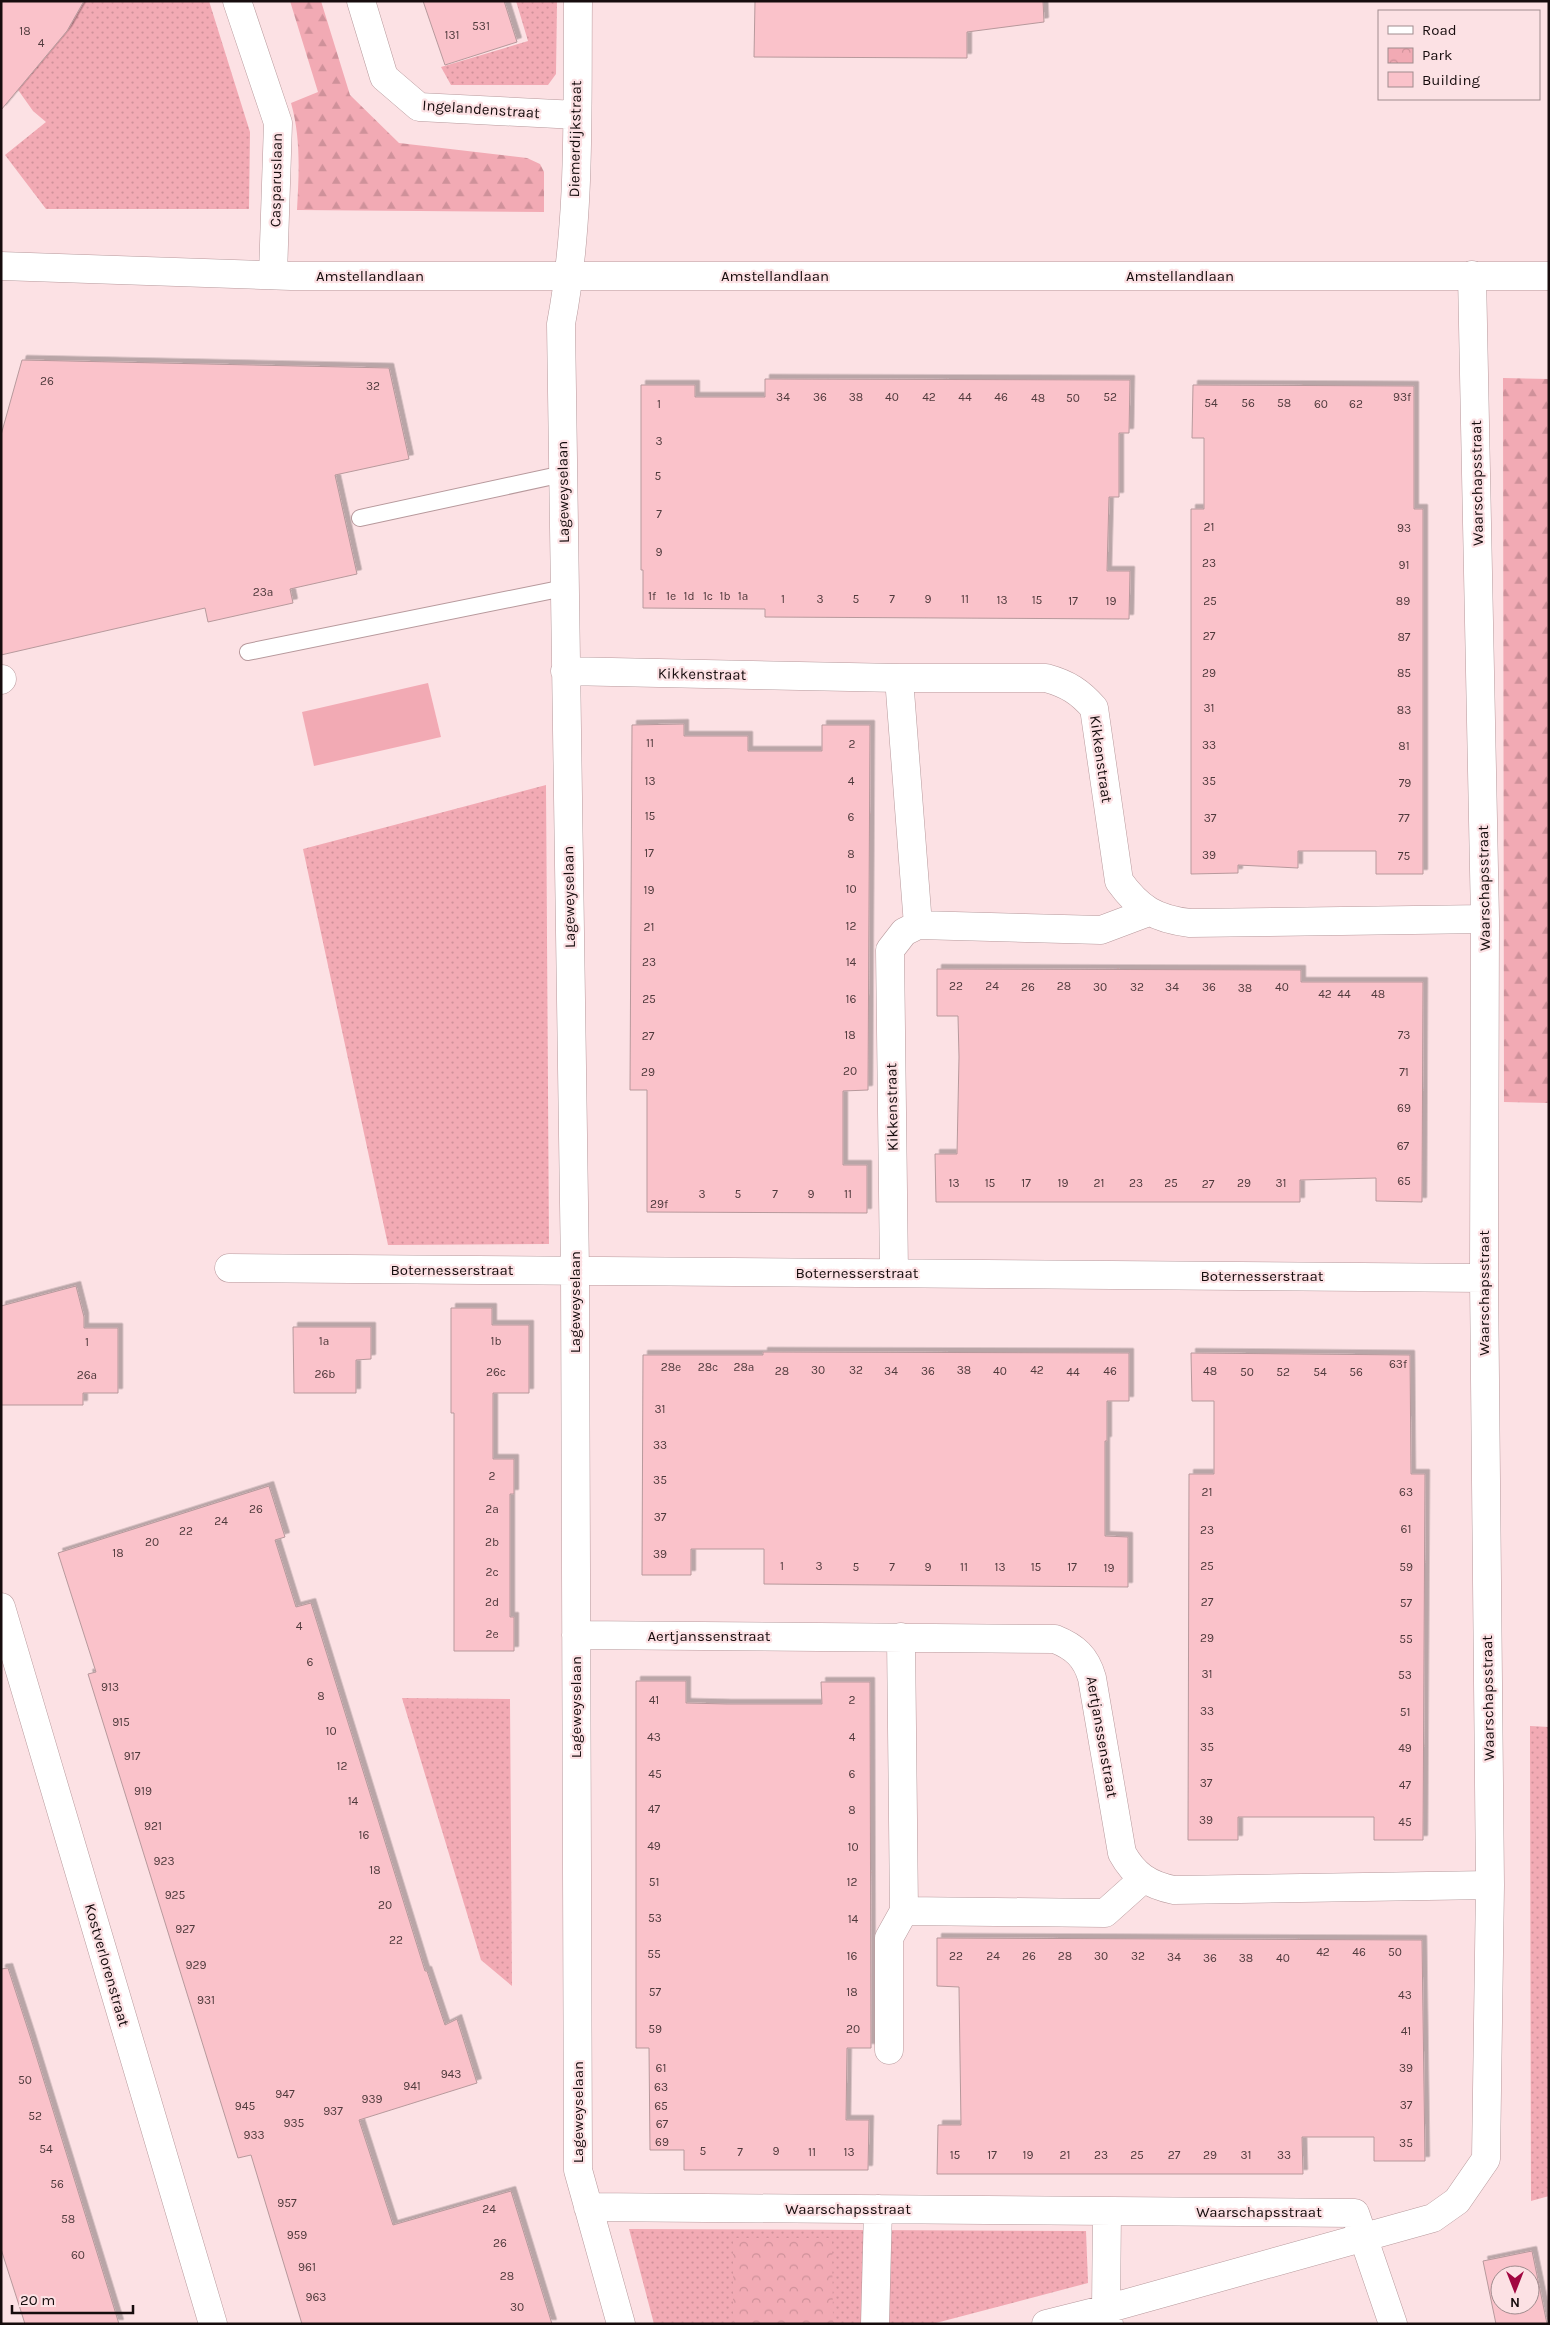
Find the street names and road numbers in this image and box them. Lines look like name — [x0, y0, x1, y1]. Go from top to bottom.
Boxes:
street label: Diemerdijkstraat — [565, 80, 585, 198]
street label: Ingelandenstraat — [422, 96, 541, 122]
street label: Casparuslaan — [266, 133, 286, 227]
street label: Amstellandlaan — [316, 267, 424, 285]
street label: Amstellandlaan — [721, 267, 829, 285]
street label: Amstellandlaan — [1126, 267, 1234, 285]
street label: Waarschapsstraat — [1467, 420, 1487, 546]
street label: Lageweyselaan — [553, 441, 573, 543]
street label: Kikkenstraat — [658, 664, 747, 684]
street label: Kikkenstraat — [1086, 714, 1116, 804]
street label: Waarschapsstraat — [1474, 825, 1494, 951]
street label: Lageweyselaan — [559, 846, 579, 948]
street label: Kikkenstraat — [882, 1062, 902, 1151]
street label: Waarschapsstraat — [1475, 1230, 1493, 1356]
street label: Lageweyselaan — [566, 1251, 584, 1353]
street label: Boternesserstraat — [390, 1261, 514, 1279]
street label: Boternesserstraat — [795, 1264, 919, 1282]
street label: Boternesserstraat — [1200, 1267, 1324, 1285]
street label: Aertjanssenstraat — [647, 1627, 771, 1645]
street label: Waarschapsstraat — [1478, 1635, 1498, 1761]
street label: Lageweyselaan — [567, 1656, 585, 1758]
street label: Aertjanssenstraat — [1082, 1675, 1122, 1799]
street label: Kostverlorenstraat — [81, 1901, 133, 2029]
street label: Lageweyselaan — [569, 2061, 587, 2163]
street label: Waarschapsstraat — [785, 2200, 911, 2218]
street label: Waarschapsstraat — [1196, 2203, 1322, 2221]

